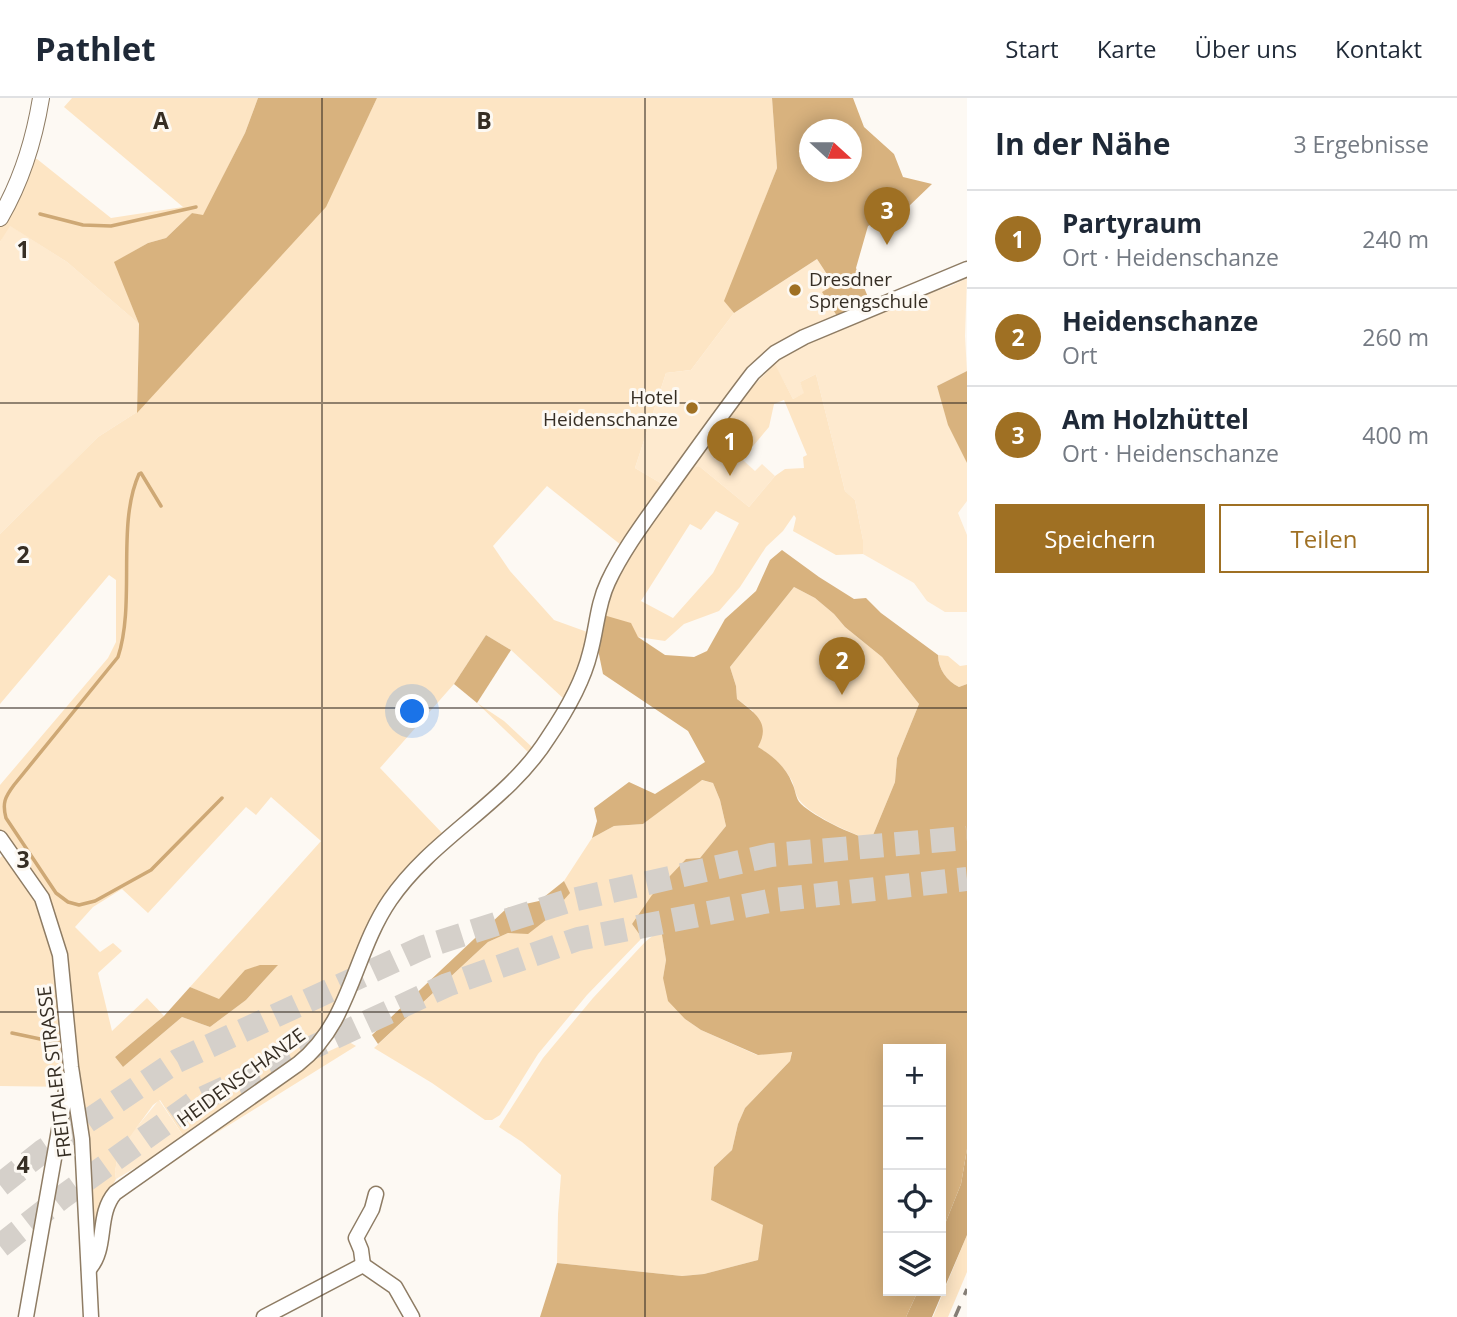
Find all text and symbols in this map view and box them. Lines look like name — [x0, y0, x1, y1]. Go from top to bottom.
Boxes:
text: Pathlet — [35, 26, 156, 71]
text: Start — [1005, 32, 1059, 65]
text: Karte — [1097, 32, 1157, 65]
text: Über uns — [1195, 32, 1297, 65]
text: Kontakt — [1335, 32, 1422, 65]
text: A — [153, 104, 169, 136]
text: B — [476, 104, 492, 136]
north arrow — [799, 119, 862, 182]
text: In der Nähe — [995, 123, 1171, 164]
text: 3 Ergebnisse — [1293, 128, 1429, 160]
pin: 3 — [864, 187, 910, 245]
text: Partyraum — [1062, 205, 1202, 241]
text: 1 — [1011, 223, 1025, 255]
text: 240 m — [1362, 223, 1429, 255]
text: 1 — [16, 233, 30, 265]
text: Ort · Heidenschanze — [1062, 241, 1279, 273]
place label: Dresdner Sprengschule — [809, 266, 928, 314]
marker: Dresdner Sprengschule — [787, 282, 803, 298]
text: Heidenschanze — [1062, 303, 1258, 339]
text: 2 — [1011, 321, 1025, 353]
text: 260 m — [1362, 321, 1429, 353]
text: Ort — [1062, 339, 1098, 371]
place label: Hotel Heidenschanze — [543, 384, 678, 432]
marker: Hotel Heidenschanze — [684, 400, 700, 416]
text: Am Holzhüttel — [1062, 401, 1249, 437]
pin: 1 — [707, 418, 753, 476]
text: 3 — [1011, 419, 1025, 451]
text: 400 m — [1362, 419, 1429, 451]
text: Ort · Heidenschanze — [1062, 437, 1279, 469]
button: Speichern — [995, 504, 1205, 573]
button: Teilen — [1219, 504, 1429, 573]
text: 2 — [16, 538, 30, 570]
pin: 2 — [819, 637, 865, 695]
your location — [395, 694, 429, 728]
text: 3 — [16, 843, 30, 875]
street label: FREITALER STRASSE — [31, 985, 77, 1159]
street label: HEIDENSCHANZE — [172, 1022, 310, 1132]
map controls — [883, 1044, 946, 1296]
button: + — [883, 1044, 946, 1107]
button: − — [883, 1107, 946, 1170]
text: 4 — [16, 1148, 30, 1180]
button: locate — [883, 1170, 946, 1233]
button: layers — [883, 1233, 946, 1296]

